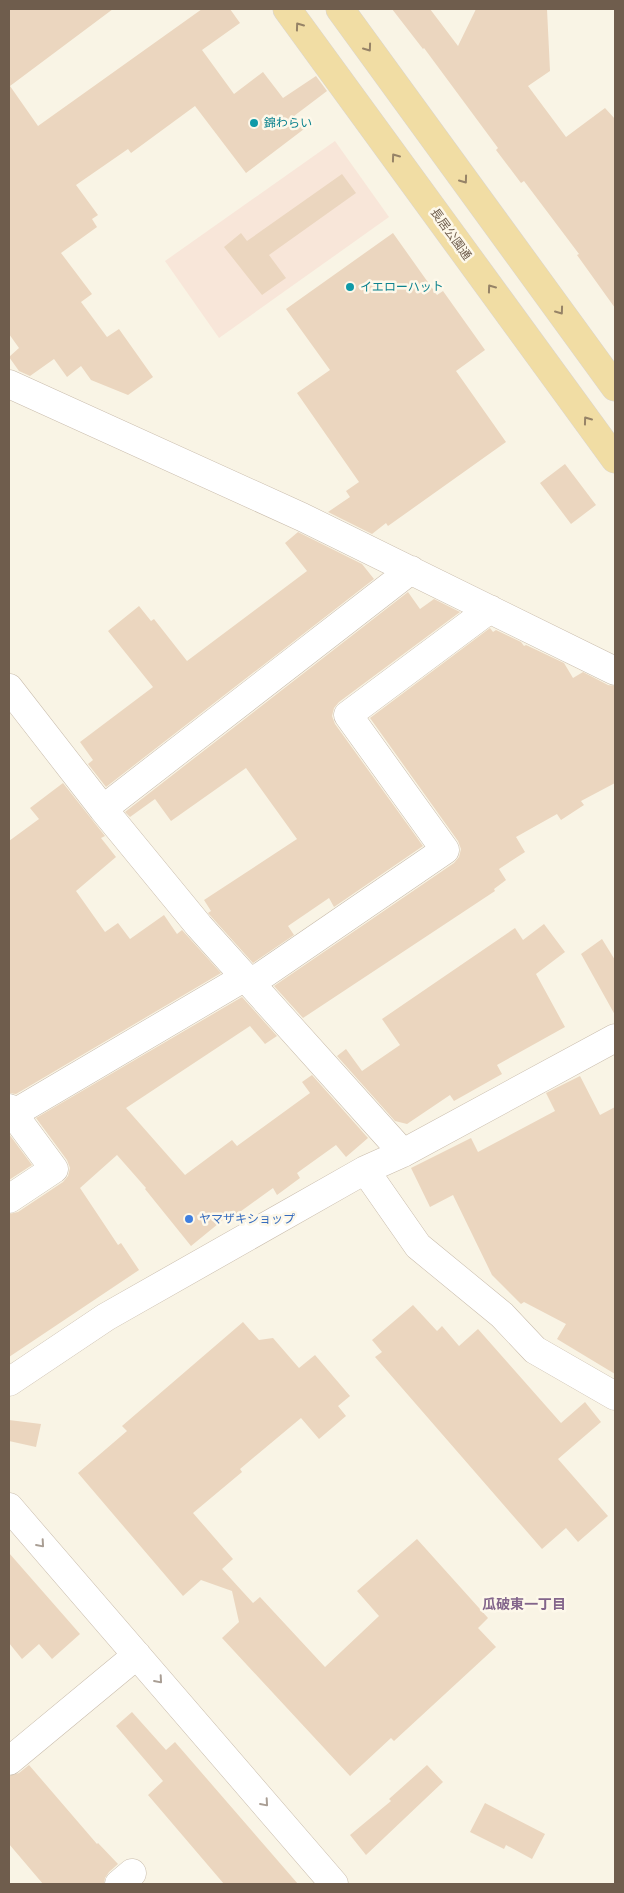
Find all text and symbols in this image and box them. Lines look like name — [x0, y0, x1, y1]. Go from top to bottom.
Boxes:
one-way arrow — [296, 22, 305, 32]
one-way arrow — [363, 42, 371, 51]
place label: 錦わらい — [264, 115, 312, 130]
marker: 錦わらい — [248, 117, 260, 129]
one-way arrow — [392, 153, 401, 163]
one-way arrow — [458, 174, 467, 184]
street label: 長居公園通 — [428, 205, 475, 262]
place label: イエローハット — [360, 279, 444, 294]
marker: イエローハット — [344, 281, 356, 293]
one-way arrow — [488, 284, 497, 294]
one-way arrow — [554, 305, 562, 314]
one-way arrow — [584, 417, 592, 426]
place label: ヤマザキショップ — [199, 1211, 295, 1226]
marker: ヤマザキショップ — [183, 1213, 195, 1225]
one-way arrow — [35, 1538, 43, 1547]
district label: 瓜破東一丁目 — [482, 1595, 566, 1613]
one-way arrow — [153, 1674, 161, 1683]
one-way arrow — [259, 1798, 268, 1807]

